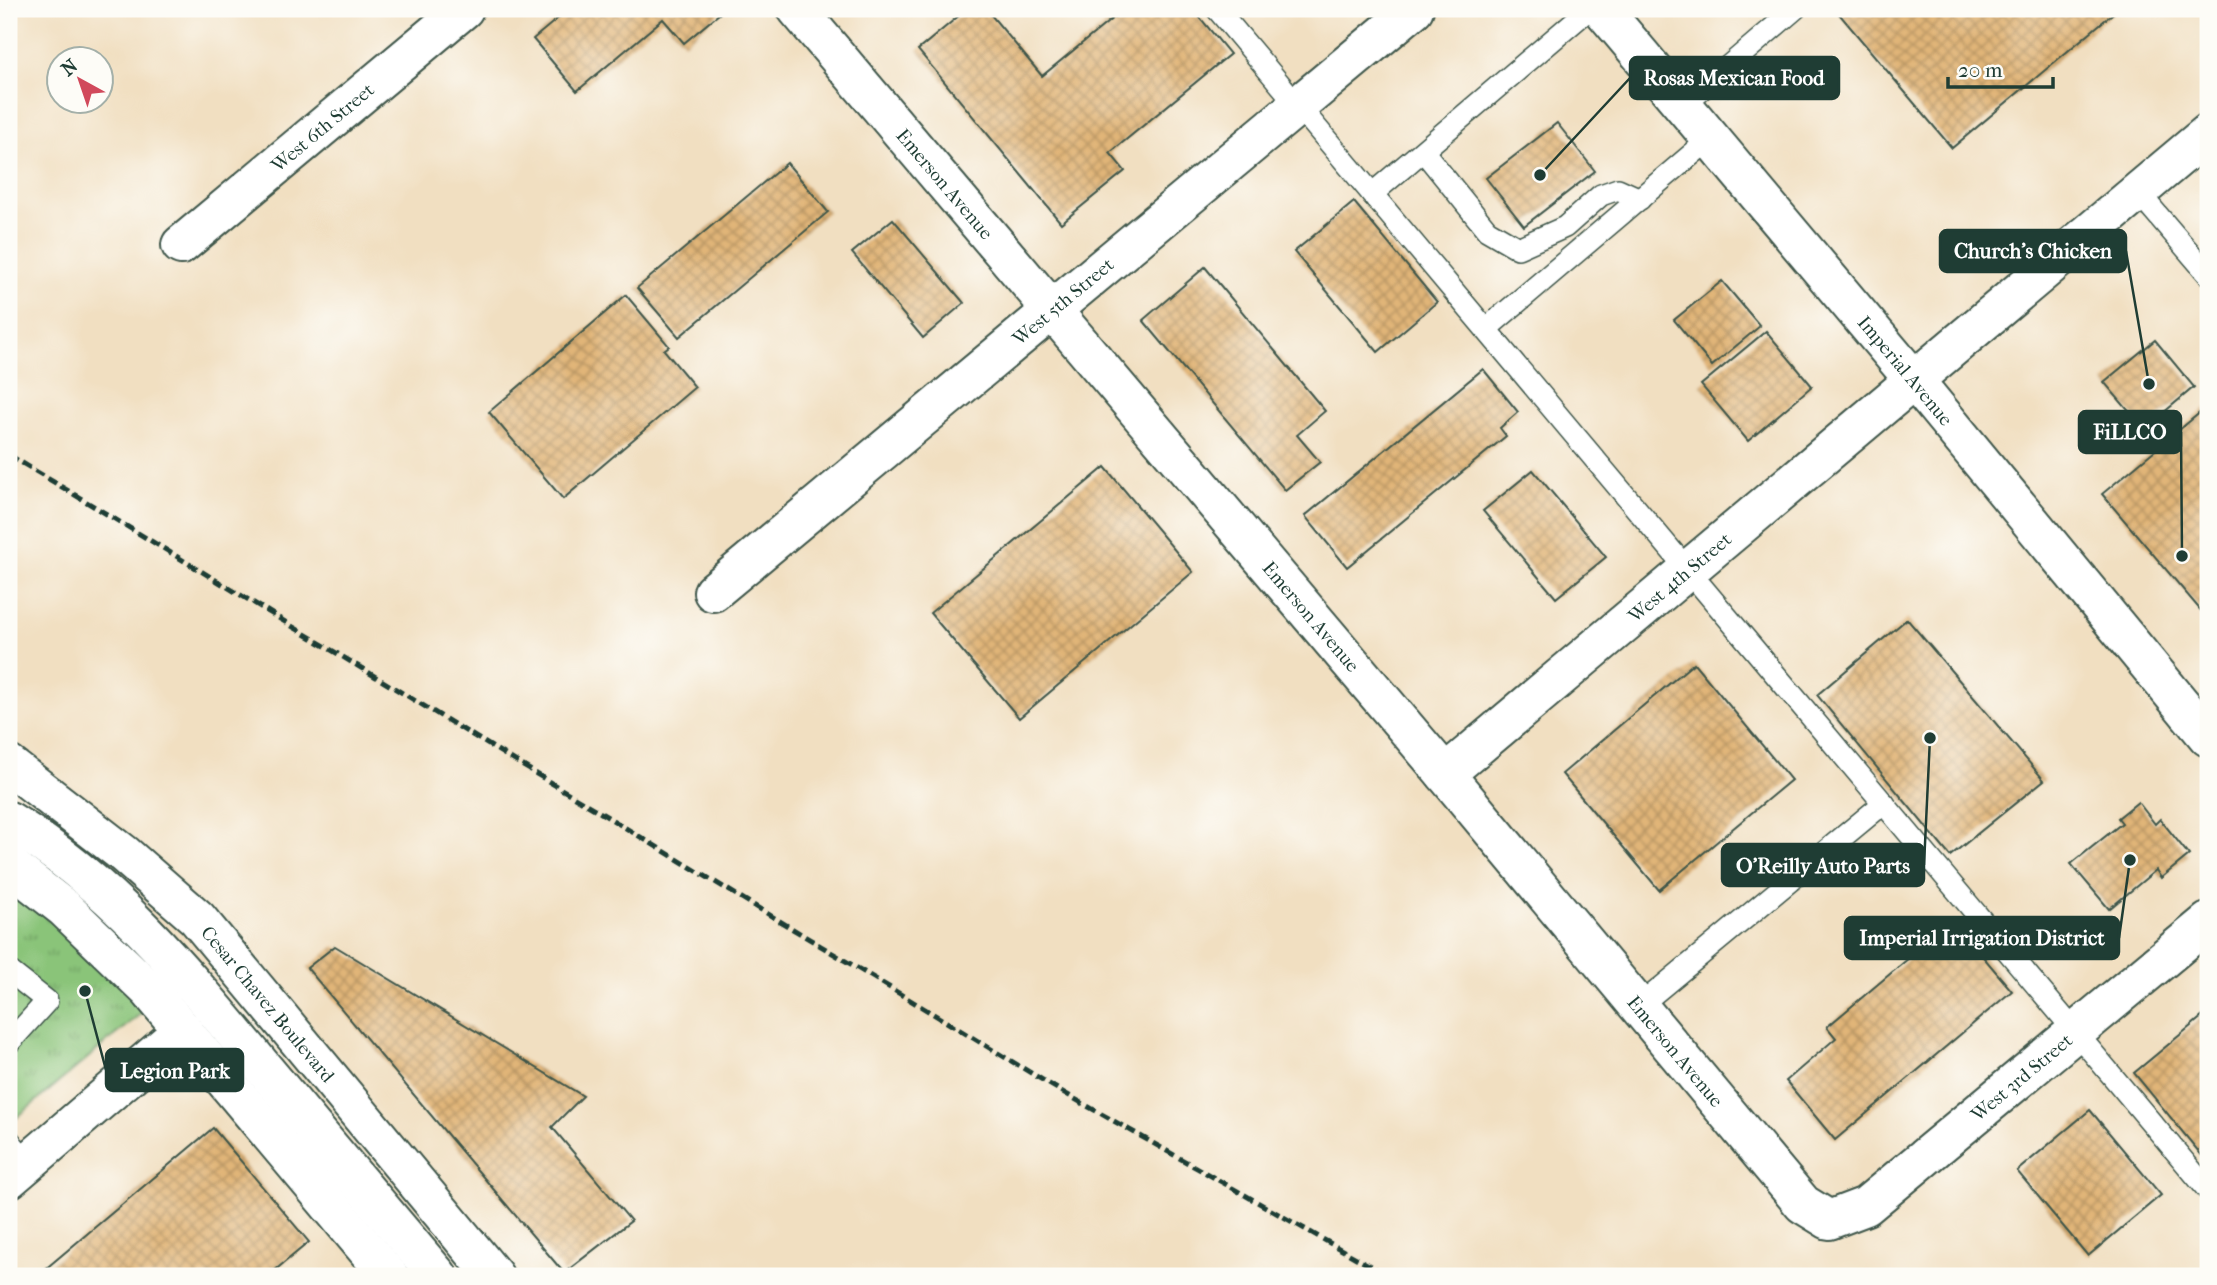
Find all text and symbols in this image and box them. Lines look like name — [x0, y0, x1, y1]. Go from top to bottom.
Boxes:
north arrow — [46, 46, 116, 116]
scale bar — [1948, 46, 2052, 90]
text: N — [57, 54, 83, 81]
callout: Rosas Mexican Food — [1630, 57, 1839, 99]
text: 20 m — [1958, 58, 2003, 82]
text: Rosas Mexican Food — [1643, 66, 1825, 90]
street label: West 6th Street — [266, 79, 379, 178]
street label: Emerson Avenue — [891, 125, 997, 244]
callout: Church's Chicken — [1940, 230, 2126, 272]
text: Church's Chicken — [1954, 239, 2113, 263]
street label: West 5th Street — [1008, 253, 1119, 351]
street label: Imperial Avenue — [1853, 312, 1957, 430]
callout: FiLLCO — [2079, 411, 2181, 453]
text: FiLLCO — [2092, 420, 2167, 444]
street label: West 4th Street — [1623, 528, 1736, 628]
street label: Emerson Avenue — [1258, 557, 1364, 677]
callout: O'Reilly Auto Parts — [1722, 844, 1924, 886]
text: O'Reilly Auto Parts — [1736, 854, 1910, 878]
callout: Imperial Irrigation District — [1845, 917, 2119, 959]
street label: Cesar Chavez Boulevard — [196, 922, 339, 1088]
text: Imperial Irrigation District — [1859, 926, 2105, 950]
street label: Emerson Avenue — [1622, 992, 1727, 1112]
street label: West 3rd Street — [1966, 1029, 2077, 1127]
callout: Legion Park — [106, 1049, 243, 1091]
text: Legion Park — [120, 1059, 231, 1083]

